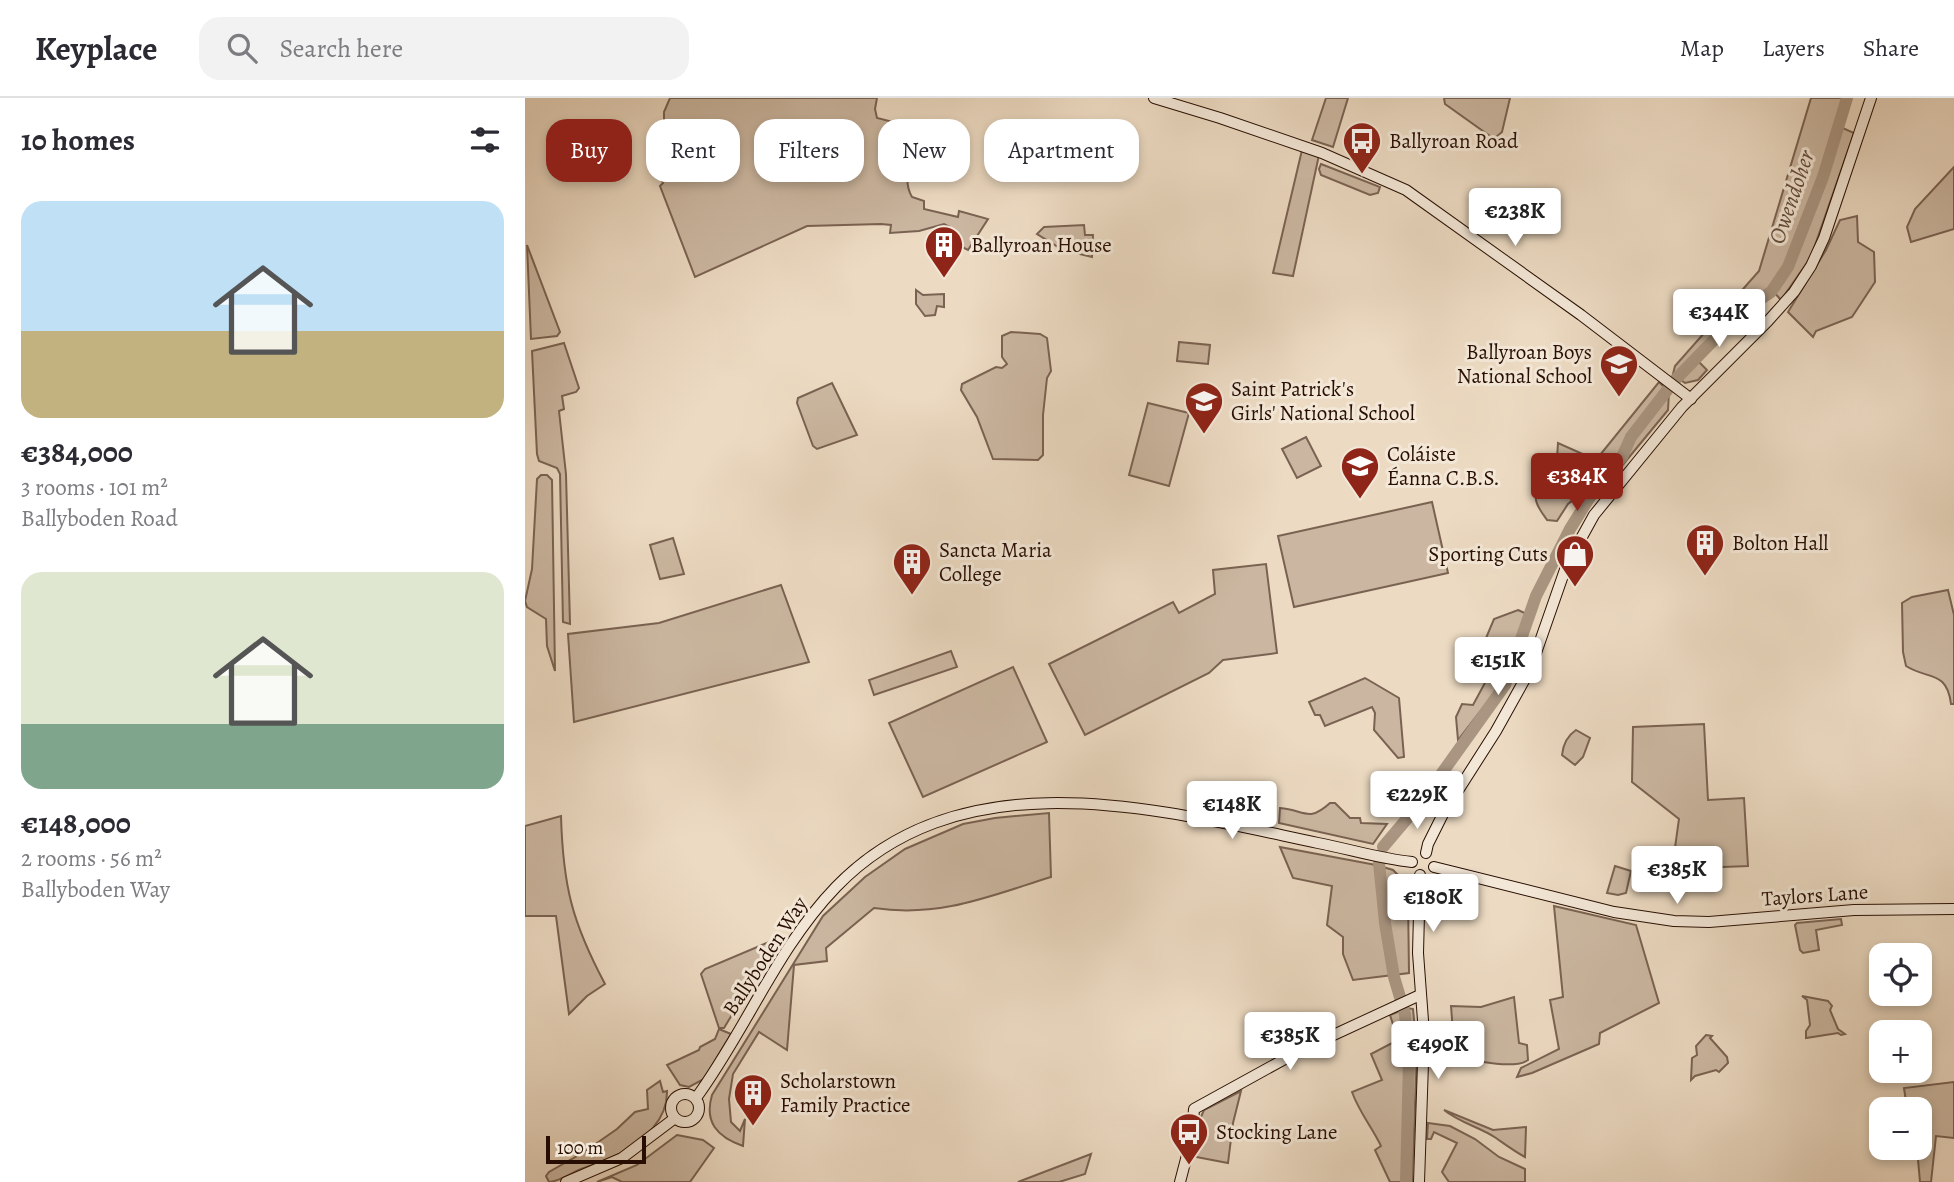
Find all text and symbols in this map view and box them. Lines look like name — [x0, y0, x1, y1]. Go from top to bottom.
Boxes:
search box — [199, 17, 689, 80]
text: Keyplace — [35, 26, 157, 71]
icon: search — [223, 29, 261, 67]
text: Search here — [279, 31, 403, 66]
text: Map — [1680, 32, 1724, 64]
text: Layers — [1762, 32, 1825, 64]
text: Share — [1863, 32, 1919, 64]
chip: Buy — [546, 119, 632, 182]
chip: Rent — [646, 119, 740, 182]
chip: Filters — [754, 119, 864, 182]
chip: New — [878, 119, 970, 182]
chip: Apartment — [984, 119, 1139, 182]
text: 10 homes — [21, 120, 135, 160]
bus stop icon: Ballyroan Road — [1341, 120, 1383, 175]
icon: filters — [466, 121, 504, 159]
place label: Ballyroan Road — [1389, 127, 1519, 155]
water label: Owendoher — [1761, 145, 1822, 248]
pin: €238K — [1466, 188, 1564, 248]
text: €238K — [1485, 195, 1545, 226]
building icon: Ballyroan House — [923, 224, 965, 279]
place label: Ballyroan House — [971, 231, 1112, 259]
icon: home — [200, 247, 326, 373]
pin: €344K — [1670, 289, 1768, 349]
text: €344K — [1689, 296, 1749, 327]
place label: Ballyroan Boys National School — [1457, 338, 1592, 390]
school or university icon: Ballyroan Boys National School — [1598, 343, 1640, 398]
place label: Saint Patrick's Girls' National School — [1231, 375, 1415, 427]
school or university icon: Saint Patrick's Girls' National School — [1183, 380, 1225, 435]
text: €384,000 — [21, 432, 133, 472]
place label: Coláiste Éanna C.B.S. — [1387, 440, 1500, 492]
school or university icon: Coláiste Éanna C.B.S. — [1339, 445, 1381, 500]
pin: €384K — [1528, 454, 1626, 513]
text: €384K — [1547, 460, 1607, 491]
text: 3 rooms · 101 m² — [21, 472, 168, 503]
text: Ballyboden Road — [21, 503, 178, 534]
building icon: Bolton Hall — [1684, 522, 1726, 577]
place label: Bolton Hall — [1732, 529, 1828, 557]
shop icon: Sporting Cuts — [1554, 533, 1596, 588]
place label: Sancta Maria College — [939, 536, 1052, 588]
place label: Sporting Cuts — [1428, 540, 1548, 568]
building icon: Sancta Maria College — [891, 541, 933, 596]
icon: home — [200, 618, 326, 744]
pin: €151K — [1449, 638, 1547, 697]
text: €151K — [1471, 644, 1525, 675]
pin: €229K — [1368, 772, 1466, 831]
text: €229K — [1386, 778, 1448, 809]
pin: €148K — [1183, 782, 1281, 841]
text: €148K — [1203, 788, 1261, 819]
text: €148,000 — [21, 803, 131, 843]
text: 2 rooms · 56 m² — [21, 843, 162, 874]
pin: €385K — [1628, 846, 1726, 906]
text: €385K — [1647, 853, 1707, 884]
text: Ballyboden Way — [21, 874, 170, 905]
pin: €180K — [1384, 874, 1482, 934]
street label: Taylors Lane — [1761, 877, 1869, 913]
text: €180K — [1403, 881, 1463, 912]
street label: Ballyboden Way — [716, 891, 814, 1021]
map controls — [1869, 943, 1932, 1160]
button: locate — [1869, 943, 1932, 1006]
pin: €385K — [1241, 1012, 1339, 1072]
text: €385K — [1260, 1019, 1320, 1050]
button: + — [1869, 1020, 1932, 1083]
pin: €490K — [1389, 1021, 1487, 1081]
text: €490K — [1407, 1028, 1469, 1059]
place label: Scholarstown Family Practice — [780, 1067, 910, 1119]
building icon: Scholarstown Family Practice — [732, 1072, 774, 1127]
button: − — [1869, 1097, 1932, 1160]
bus stop icon: Stocking Lane — [1168, 1111, 1210, 1166]
place label: Stocking Lane — [1216, 1118, 1337, 1146]
scale bar — [546, 1133, 646, 1165]
text: 100 m — [557, 1135, 603, 1161]

